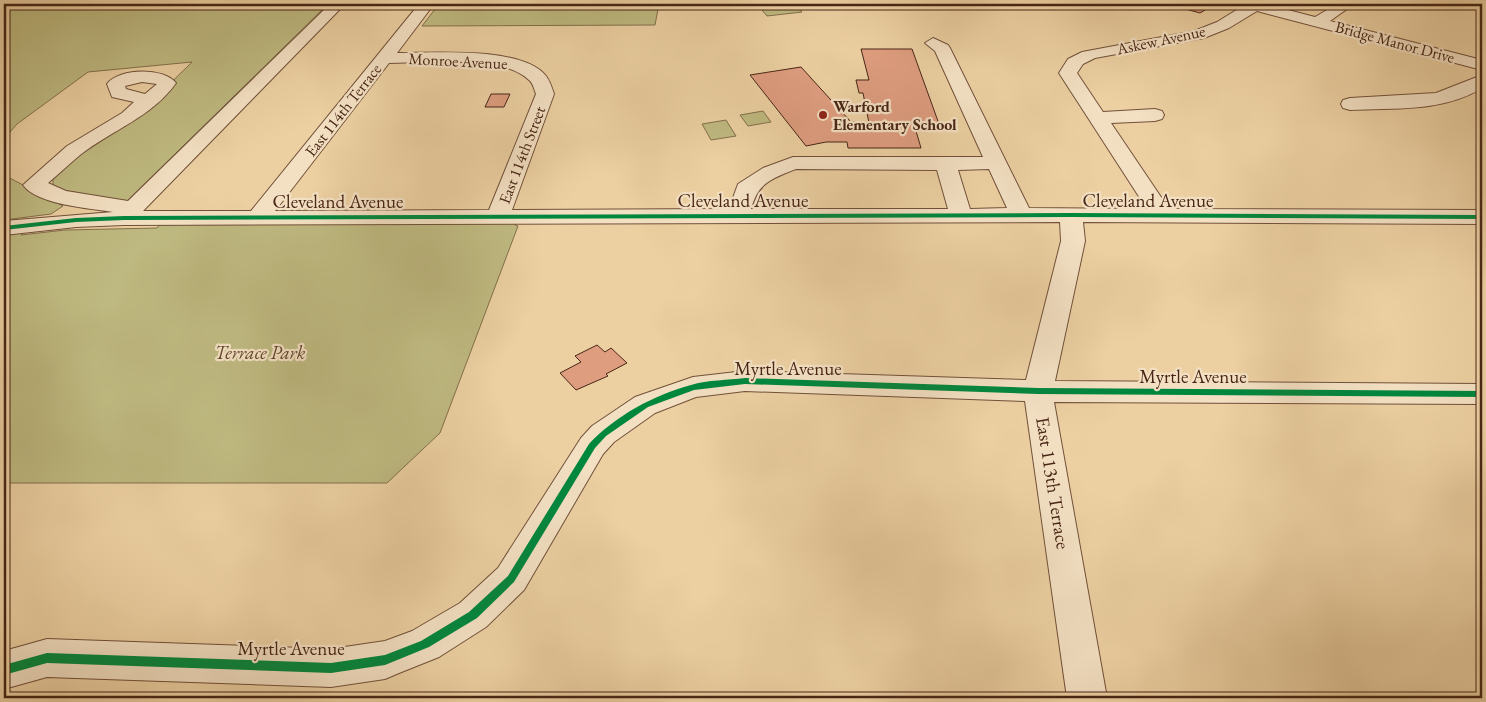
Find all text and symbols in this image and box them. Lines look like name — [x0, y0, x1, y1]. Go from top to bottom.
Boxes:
street label: Bridge Manor Drive — [1333, 16, 1457, 68]
street label: Askew Avenue — [1114, 20, 1207, 60]
street label: Monroe Avenue — [408, 48, 508, 74]
street label: East 114th Terrace — [300, 59, 386, 161]
place label: Warford Elementary School — [833, 96, 957, 135]
street label: East 114th Street — [494, 103, 550, 207]
marker: Warford Elementary School — [817, 109, 829, 121]
street label: Cleveland Avenue — [678, 188, 808, 213]
street label: Cleveland Avenue — [1083, 188, 1213, 213]
street label: Cleveland Avenue — [273, 189, 403, 214]
park label: Terrace Park — [215, 340, 306, 365]
street label: Myrtle Avenue — [734, 356, 842, 381]
street label: Myrtle Avenue — [1139, 364, 1247, 389]
street label: East 113th Terrace — [1030, 415, 1076, 551]
street label: Myrtle Avenue — [237, 636, 345, 661]

